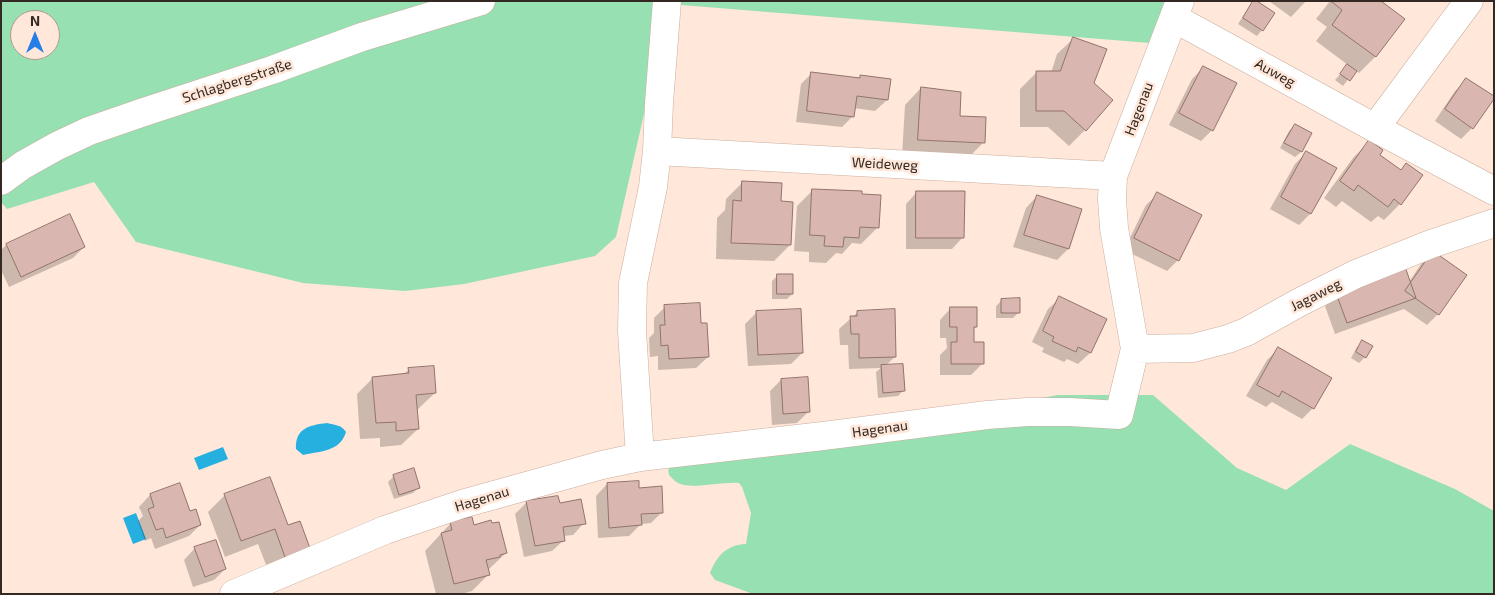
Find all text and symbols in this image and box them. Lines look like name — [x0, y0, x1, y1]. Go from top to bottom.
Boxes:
north arrow — [10, 10, 60, 60]
text: N — [30, 12, 40, 29]
street label: Schlagbergstraße — [180, 55, 294, 107]
street label: Auweg — [1252, 55, 1298, 91]
street label: Hagenau — [1121, 80, 1157, 138]
street label: Weideweg — [851, 154, 919, 174]
street label: Jagaweg — [1288, 275, 1344, 315]
street label: Hagenau — [851, 417, 909, 441]
street label: Hagenau — [453, 483, 511, 515]

